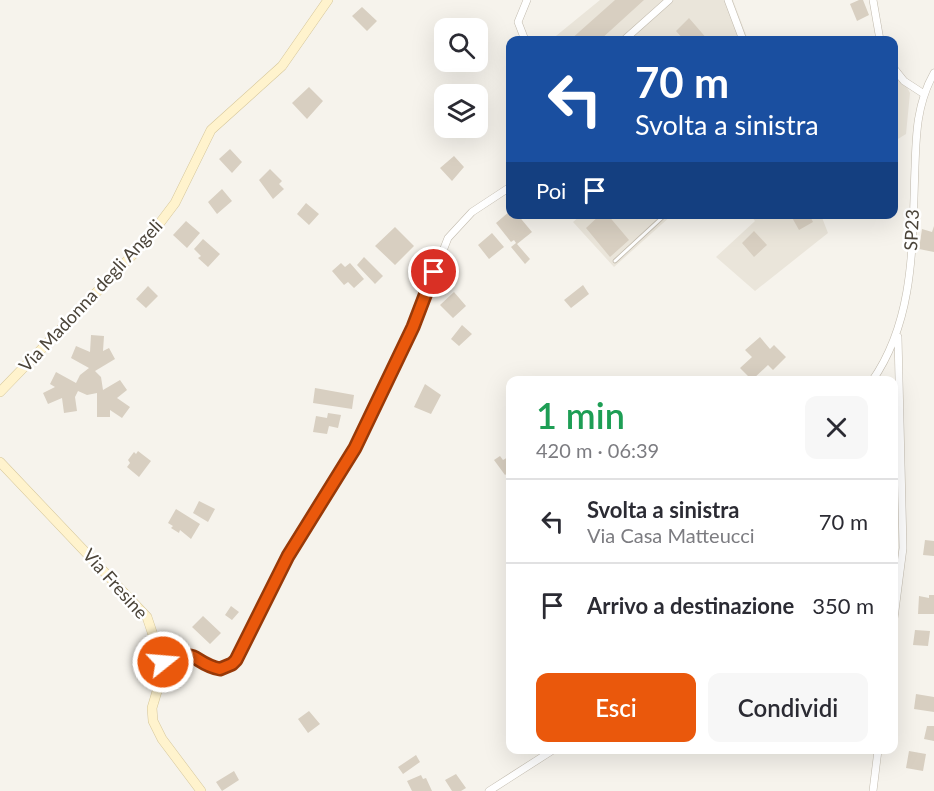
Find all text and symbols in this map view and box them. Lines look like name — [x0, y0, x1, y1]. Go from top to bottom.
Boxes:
map controls — [434, 18, 488, 138]
button: search — [434, 18, 488, 72]
text: 70 m — [635, 57, 729, 107]
icon: left — [536, 60, 614, 138]
button: layers — [434, 84, 488, 138]
text: Svolta a sinistra — [635, 108, 819, 141]
icon: arrive — [578, 174, 611, 207]
text: Poi — [536, 177, 566, 204]
street label: SP23 — [899, 209, 923, 251]
street label: Via Madonna degli Angeli — [14, 215, 167, 376]
pin — [408, 246, 459, 297]
icon: arrive — [417, 255, 450, 288]
text: 1 min — [536, 393, 625, 437]
button: close — [805, 396, 868, 459]
text: 420 m · 06:39 — [536, 438, 659, 462]
text: Svolta a sinistra — [587, 496, 739, 523]
icon: left — [536, 505, 569, 538]
text: 70 m — [819, 508, 868, 535]
text: Via Casa Matteucci — [587, 523, 755, 547]
street label: Via Fresine — [79, 544, 153, 623]
icon: arrive — [536, 589, 569, 622]
text: Arrivo a destinazione — [587, 592, 794, 619]
text: 350 m — [812, 592, 874, 619]
position arrow — [131, 630, 195, 694]
button: Esci — [536, 673, 696, 742]
button: Condividi — [708, 673, 868, 742]

